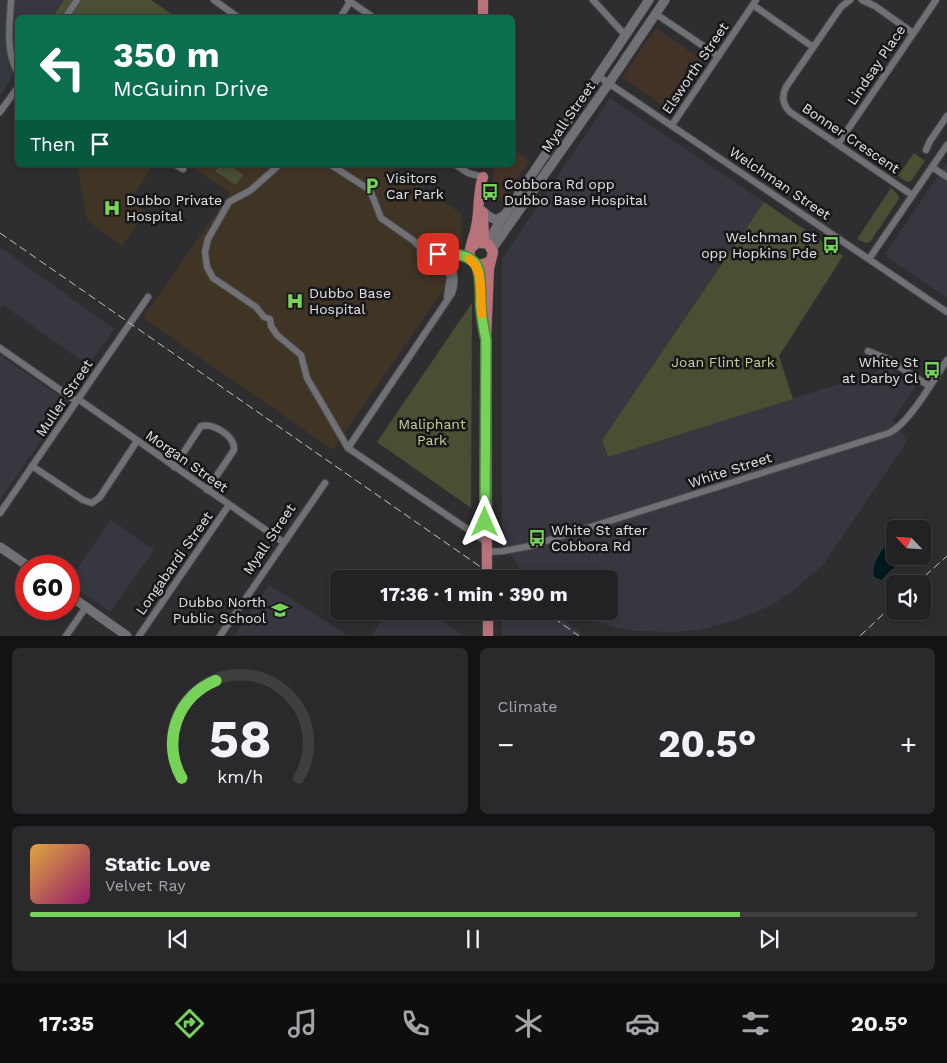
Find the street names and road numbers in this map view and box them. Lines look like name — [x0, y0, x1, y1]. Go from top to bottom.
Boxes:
street label: Elsworth Street — [659, 19, 732, 117]
street label: Lindsay Place — [843, 22, 909, 108]
street label: Myall Street — [538, 79, 598, 155]
street label: Bonner Crescent — [799, 99, 903, 177]
street label: Welchman Street — [726, 143, 834, 223]
street label: Muller Street — [32, 356, 96, 440]
street label: Morgan Street — [143, 427, 231, 495]
street label: White Street — [686, 449, 774, 491]
street label: Myall Street — [239, 500, 299, 577]
street label: Longabardi Street — [132, 508, 216, 618]

